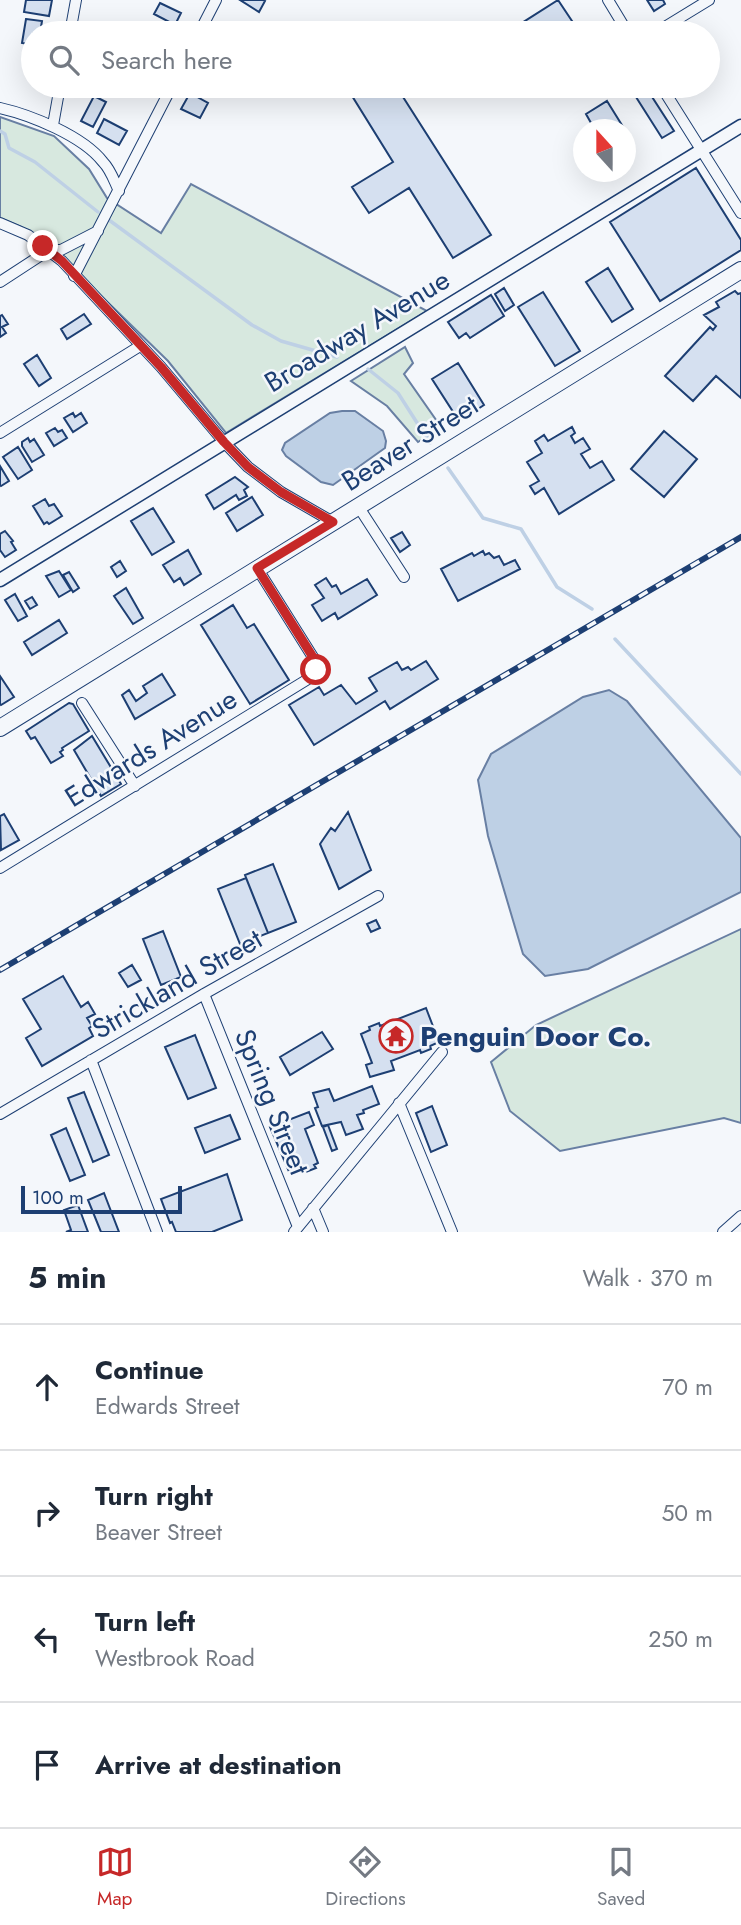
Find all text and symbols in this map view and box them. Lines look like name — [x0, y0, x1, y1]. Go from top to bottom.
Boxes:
search box — [21, 21, 720, 98]
icon: search — [45, 41, 83, 79]
text: Search here — [101, 41, 233, 79]
north arrow — [573, 119, 636, 182]
route end — [27, 230, 58, 261]
street label: Broadway Avenue — [257, 259, 457, 403]
street label: Beaver Street — [334, 385, 487, 501]
route start — [300, 654, 331, 685]
street label: Edwards Avenue — [57, 679, 245, 817]
street label: Strickland Street — [84, 919, 270, 1049]
place label: Penguin Door Co. — [420, 1016, 651, 1057]
temple icon: Penguin Door Co. — [377, 1017, 415, 1055]
street label: Spring Street — [224, 1023, 320, 1181]
scale bar — [21, 1183, 182, 1215]
text: 100 m — [32, 1184, 84, 1211]
text: 5 min — [28, 1256, 106, 1299]
text: Walk · 370 m — [582, 1261, 713, 1295]
text: Continue — [95, 1351, 204, 1389]
icon: ahead — [28, 1368, 66, 1406]
text: 70 m — [662, 1370, 713, 1404]
text: Edwards Street — [95, 1389, 240, 1423]
text: Turn right — [95, 1477, 213, 1515]
icon: right — [28, 1494, 66, 1532]
text: 50 m — [661, 1496, 713, 1530]
text: Beaver Street — [95, 1515, 222, 1549]
text: Turn left — [95, 1603, 195, 1641]
icon: left — [28, 1620, 66, 1658]
text: 250 m — [648, 1622, 713, 1656]
text: Westbrook Road — [95, 1641, 255, 1675]
icon: arrive — [28, 1746, 66, 1784]
text: Arrive at destination — [95, 1746, 342, 1784]
tab: Map — [96, 1843, 134, 1912]
tab: Directions — [325, 1843, 406, 1912]
tab: Saved — [597, 1843, 645, 1912]

